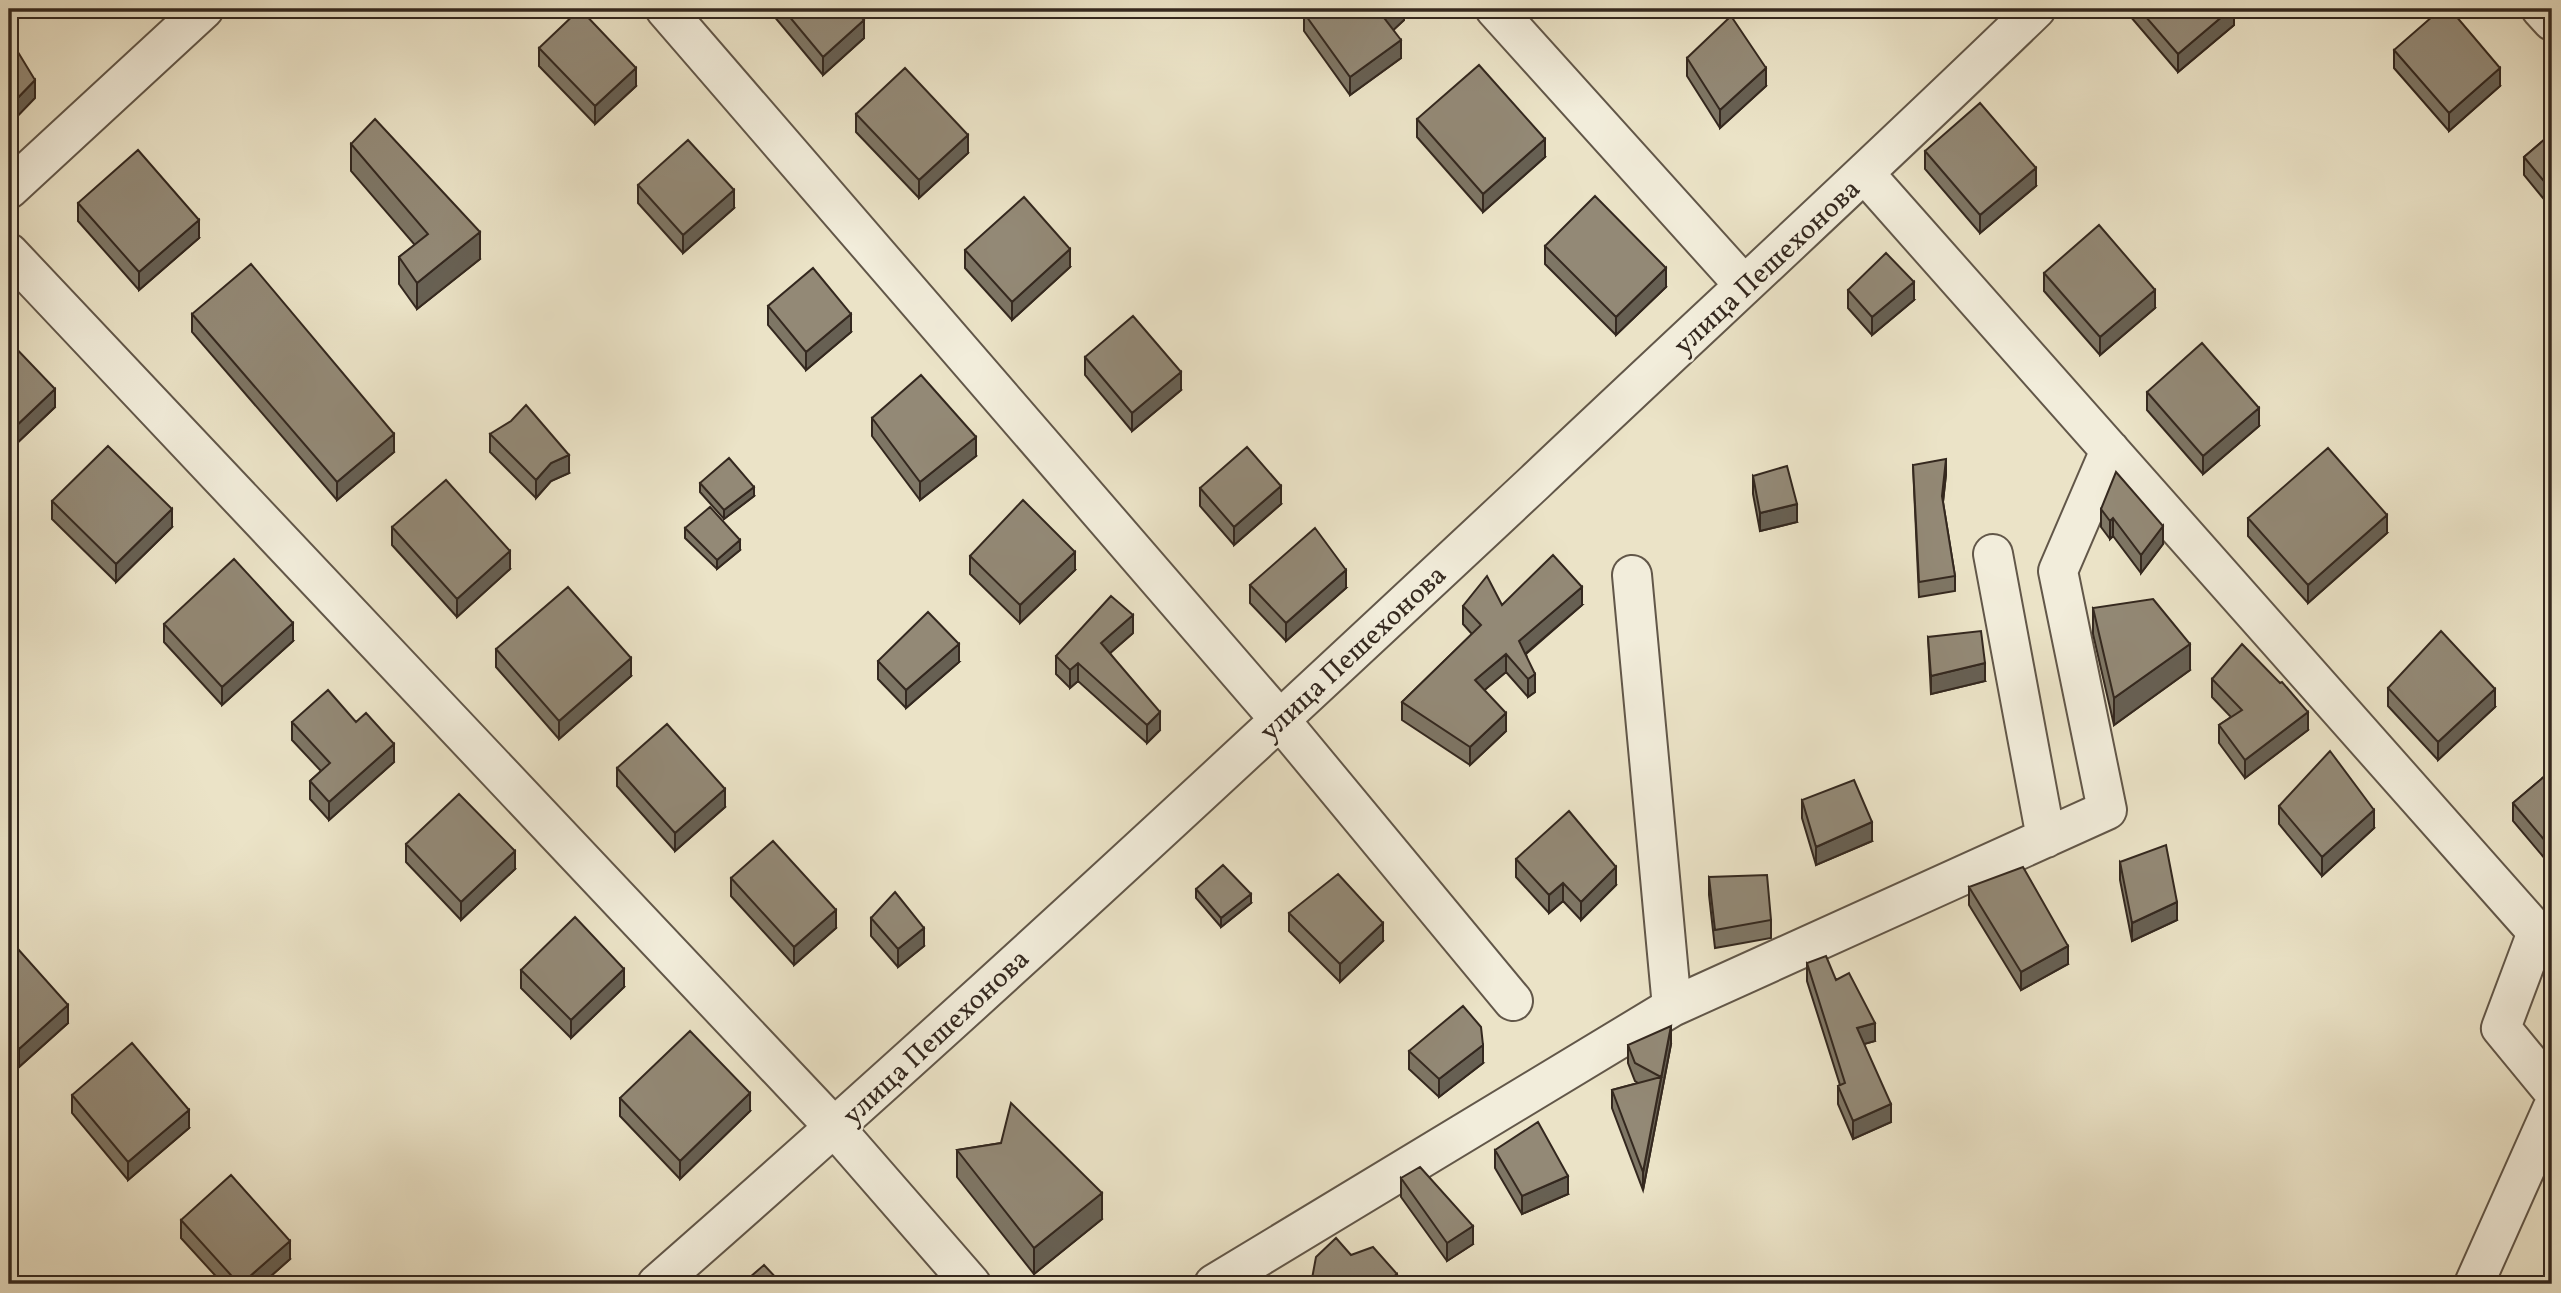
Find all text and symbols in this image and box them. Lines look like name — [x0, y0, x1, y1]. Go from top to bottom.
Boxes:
street label: улица Пешехонова — [1665, 171, 1870, 365]
street label: улица Пешехонова — [1251, 557, 1456, 751]
street label: улица Пешехонова — [834, 941, 1039, 1135]

